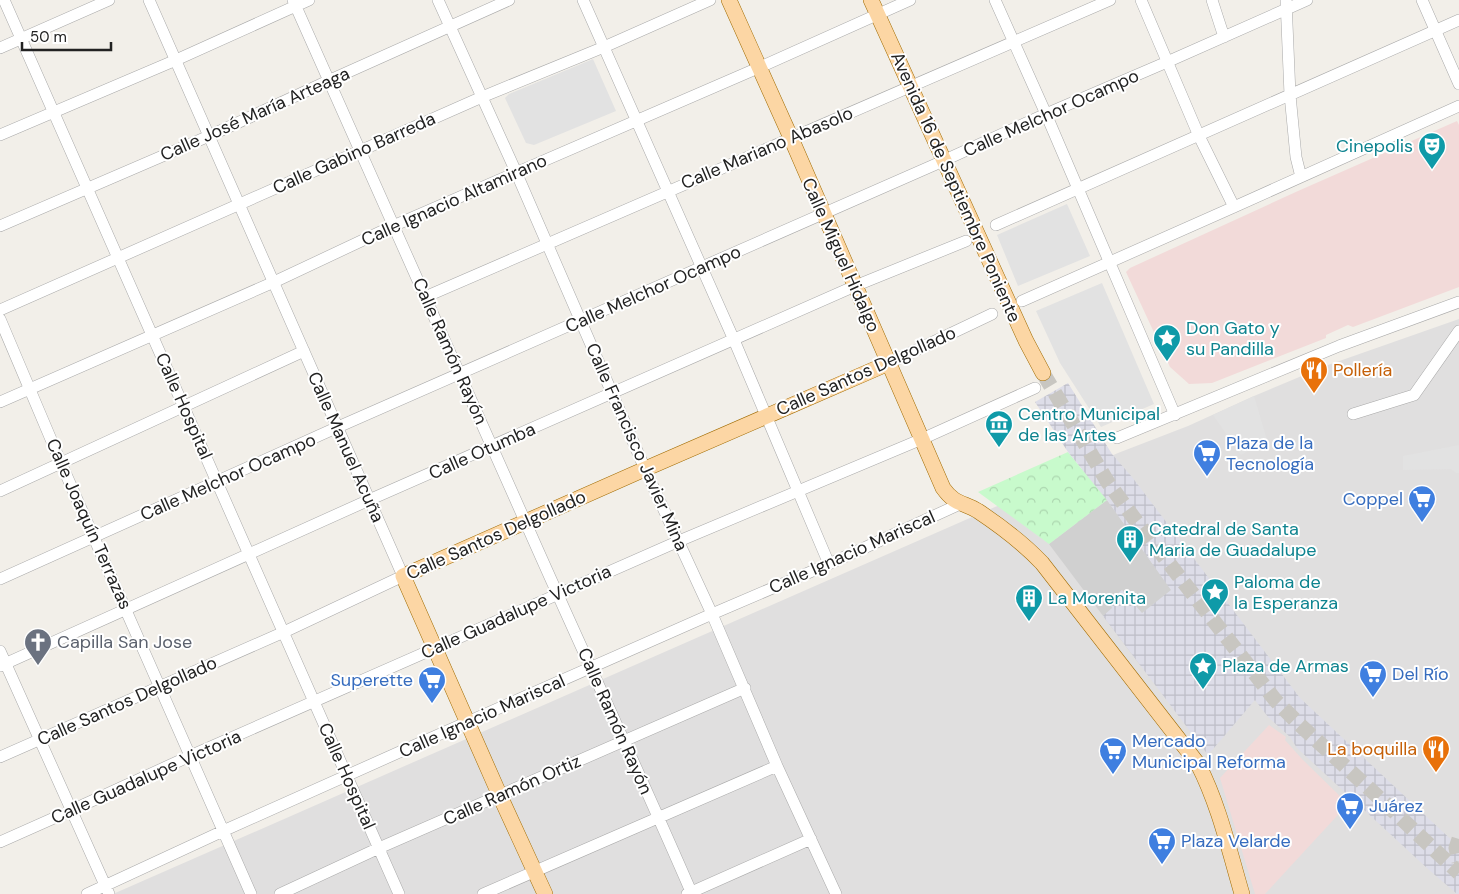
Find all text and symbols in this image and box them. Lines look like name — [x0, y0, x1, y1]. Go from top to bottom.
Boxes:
scale bar — [22, 20, 111, 52]
text: 50 m — [30, 27, 67, 47]
street label: Avenida 16 de Septiembre Poniente — [885, 48, 1027, 326]
street label: Calle José María Arteaga — [157, 61, 353, 167]
street label: Calle Melchor Ocampo — [959, 63, 1143, 163]
street label: Calle Mariano Abasolo — [677, 101, 857, 195]
street label: Calle Gabino Barreda — [269, 106, 439, 200]
theatre icon: Cinepolis — [1417, 131, 1447, 170]
place label: Cinepolis — [1336, 134, 1413, 158]
street label: Calle Ignacio Altamirano — [357, 148, 551, 252]
street label: Calle Miguel Hidalgo — [796, 174, 886, 336]
street label: Calle Melchor Ocampo — [561, 239, 745, 339]
street label: Calle Ramón Rayón — [407, 274, 493, 428]
place label: Don Gato y su Pandilla — [1186, 316, 1280, 361]
street label: Calle Santos Delgollado — [772, 321, 960, 421]
place icon: Don Gato y su Pandilla — [1152, 323, 1182, 362]
street label: Calle Francisco Javier Mina — [580, 339, 694, 555]
street label: Calle Hospital — [150, 349, 218, 463]
restaurant icon: Pollería — [1299, 355, 1329, 394]
place label: Pollería — [1333, 358, 1392, 382]
street label: Calle Manuel Acuña — [302, 368, 390, 526]
place label: Centro Municipal de las Artes — [1018, 402, 1160, 447]
museum icon: Centro Municipal de las Artes — [984, 409, 1014, 448]
street label: Calle Otumba — [425, 417, 539, 485]
street label: Calle Melchor Ocampo — [136, 427, 320, 527]
place label: Plaza de la Tecnología — [1226, 431, 1314, 476]
street label: Calle Joaquín Terrazas — [40, 435, 138, 613]
supermarket icon: Plaza de la Tecnología — [1192, 438, 1222, 477]
supermarket icon: Coppel — [1407, 484, 1437, 523]
street label: Calle Santos Delgollado — [402, 485, 590, 585]
place label: Coppel — [1343, 487, 1403, 511]
street label: Calle Ignacio Mariscal — [765, 505, 939, 599]
place label: Catedral de Santa Maria de Guadalupe — [1149, 517, 1316, 562]
building icon: Catedral de Santa Maria de Guadalupe — [1115, 524, 1145, 563]
street label: Calle Guadalupe Victoria — [417, 559, 615, 665]
place label: Paloma de la Esperanza — [1234, 570, 1338, 615]
place icon: Paloma de la Esperanza — [1200, 577, 1230, 616]
building icon: La Morenita — [1014, 583, 1044, 622]
place label: La Morenita — [1048, 586, 1146, 610]
church icon: Capilla San Jose — [23, 627, 53, 666]
place label: Capilla San Jose — [57, 630, 192, 654]
street label: Calle Ramón Rayón — [572, 644, 658, 798]
street label: Calle Santos Delgollado — [33, 651, 221, 751]
place icon: Plaza de Armas — [1188, 651, 1218, 690]
place label: Plaza de Armas — [1222, 654, 1349, 678]
supermarket icon: Del Río — [1358, 659, 1388, 698]
place label: Del Río — [1392, 662, 1449, 686]
supermarket icon: Superette — [417, 665, 447, 704]
place label: Superette — [330, 668, 413, 692]
street label: Calle Ignacio Mariscal — [395, 669, 569, 763]
street label: Calle Hospital — [313, 719, 381, 833]
street label: Calle Guadalupe Victoria — [47, 724, 245, 830]
place label: Mercado Municipal Reforma — [1132, 729, 1286, 774]
restaurant icon: La boquilla — [1421, 734, 1451, 773]
supermarket icon: Mercado Municipal Reforma — [1098, 736, 1128, 775]
place label: La boquilla — [1327, 737, 1417, 761]
street label: Calle Ramón Ortiz — [440, 749, 584, 831]
supermarket icon: Juárez — [1335, 791, 1365, 830]
place label: Juárez — [1369, 794, 1423, 818]
supermarket icon: Plaza Velarde — [1147, 826, 1177, 865]
place label: Plaza Velarde — [1181, 829, 1291, 853]

